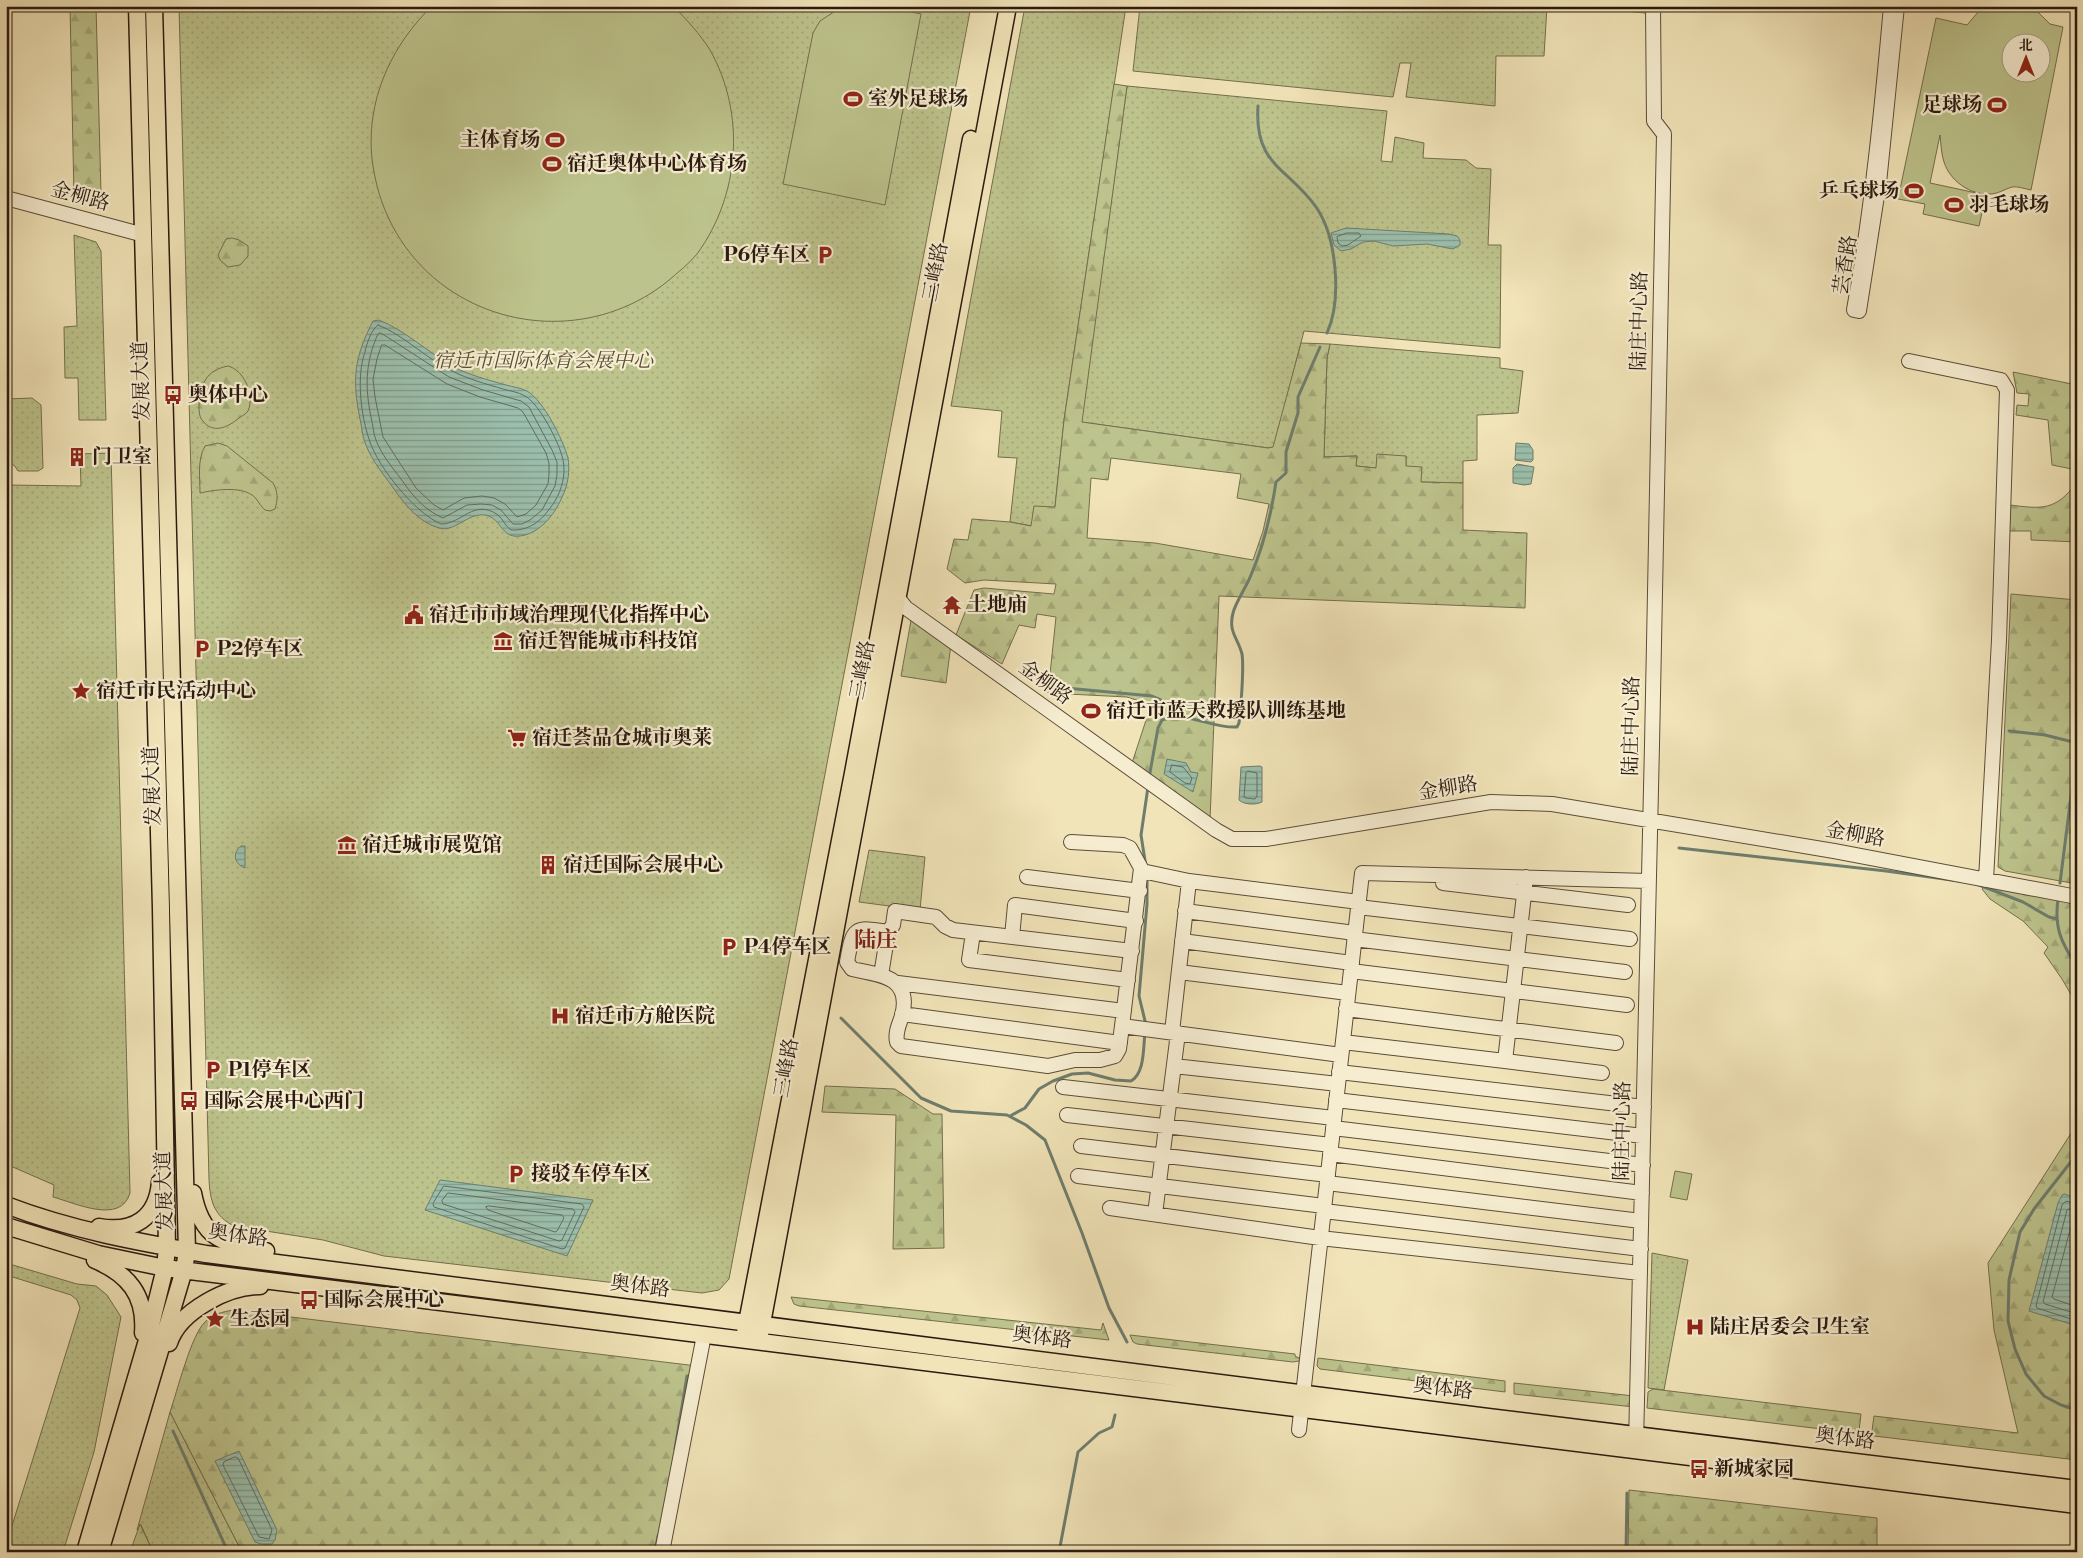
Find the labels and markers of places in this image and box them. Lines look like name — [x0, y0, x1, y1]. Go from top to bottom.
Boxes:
place label: 室外足球场 — [868, 87, 968, 112]
sports icon: 室外足球场 — [842, 88, 864, 110]
place label: 足球场 — [1922, 93, 1982, 118]
sports icon: 足球场 — [1986, 94, 2008, 116]
place label: 主体育场 — [460, 128, 540, 153]
sports icon: 主体育场 — [544, 129, 566, 151]
place label: 宿迁奥体中心体育场 — [567, 152, 747, 177]
sports icon: 宿迁奥体中心体育场 — [541, 153, 563, 175]
place label: 乒乓球场 — [1819, 179, 1899, 204]
sports icon: 乒乓球场 — [1903, 180, 1925, 202]
place label: 羽毛球场 — [1969, 193, 2049, 218]
sports icon: 羽毛球场 — [1943, 194, 1965, 216]
place label: P6停车区 — [723, 243, 810, 268]
parking icon: P6停车区 — [814, 244, 836, 266]
place label: 奥体中心 — [188, 383, 268, 408]
bus stop icon: 奥体中心 — [162, 384, 184, 406]
place label: 门卫室 — [92, 445, 152, 470]
building icon: 门卫室 — [66, 446, 88, 468]
place label: 土地庙 — [967, 593, 1027, 618]
temple icon: 土地庙 — [941, 594, 963, 616]
place label: 宿迁市市域治理现代化指挥中心 — [429, 603, 709, 628]
public building icon: 宿迁市市域治理现代化指挥中心 — [403, 604, 425, 626]
place label: 宿迁智能城市科技馆 — [518, 629, 698, 654]
museum icon: 宿迁智能城市科技馆 — [492, 630, 514, 652]
place label: P2停车区 — [217, 637, 304, 662]
parking icon: P2停车区 — [191, 638, 213, 660]
place label: 宿迁市民活动中心 — [96, 679, 256, 704]
place icon: 宿迁市民活动中心 — [70, 680, 92, 702]
place label: 宿迁市蓝天救援队训练基地 — [1106, 699, 1346, 724]
sports icon: 宿迁市蓝天救援队训练基地 — [1080, 700, 1102, 722]
place label: 宿迁荟品仓城市奥莱 — [532, 726, 712, 751]
supermarket icon: 宿迁荟品仓城市奥莱 — [506, 727, 528, 749]
place label: 宿迁城市展览馆 — [362, 833, 502, 858]
museum icon: 宿迁城市展览馆 — [336, 834, 358, 856]
place label: 宿迁国际会展中心 — [563, 853, 723, 878]
building icon: 宿迁国际会展中心 — [537, 854, 559, 876]
place label: P4停车区 — [744, 935, 831, 960]
parking icon: P4停车区 — [718, 936, 740, 958]
place label: 宿迁市方舱医院 — [575, 1004, 715, 1029]
hospital icon: 宿迁市方舱医院 — [549, 1005, 571, 1027]
place label: P1停车区 — [228, 1058, 312, 1083]
parking icon: P1停车区 — [202, 1059, 224, 1081]
place label: 国际会展中心西门 — [204, 1089, 364, 1114]
bus stop icon: 国际会展中心西门 — [178, 1090, 200, 1112]
place label: 接驳车停车区 — [531, 1162, 651, 1187]
parking icon: 接驳车停车区 — [505, 1163, 527, 1185]
place label: 国际会展中心 — [324, 1288, 444, 1313]
bus stop icon: 国际会展中心 — [298, 1289, 320, 1311]
place label: 生态园 — [230, 1307, 290, 1332]
place icon: 生态园 — [204, 1308, 226, 1330]
place label: 陆庄居委会卫生室 — [1710, 1315, 1870, 1340]
hospital icon: 陆庄居委会卫生室 — [1684, 1316, 1706, 1338]
place label: 新城家园 — [1714, 1457, 1794, 1482]
bus stop icon: 新城家园 — [1688, 1458, 1710, 1480]

